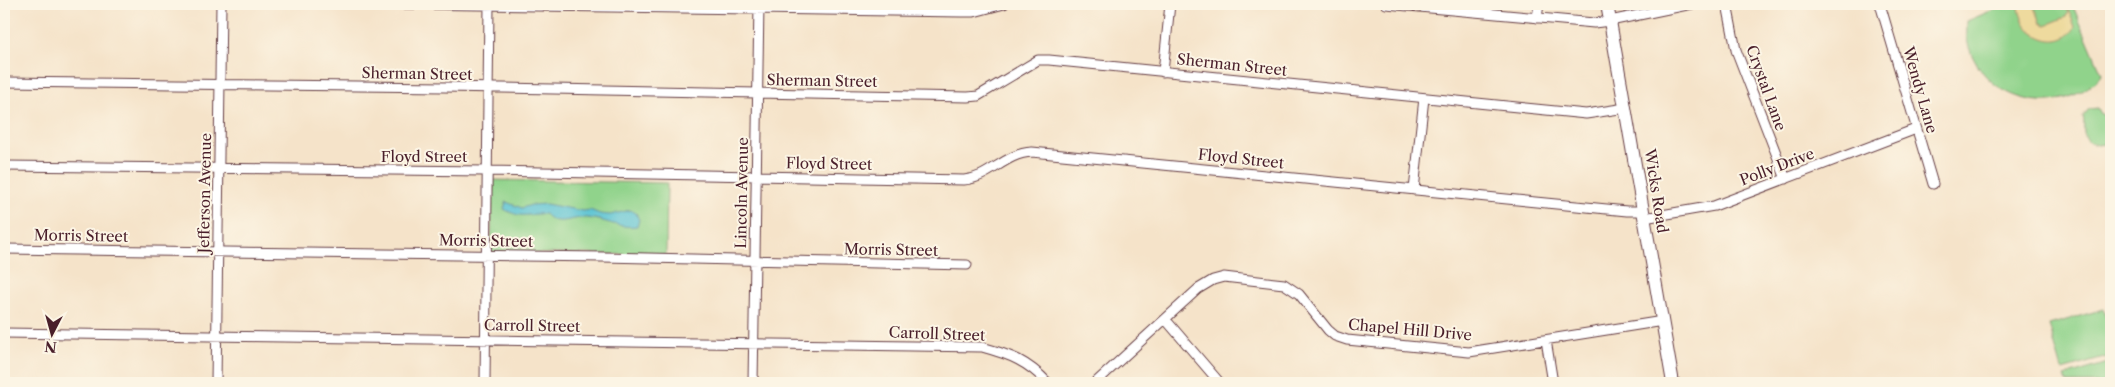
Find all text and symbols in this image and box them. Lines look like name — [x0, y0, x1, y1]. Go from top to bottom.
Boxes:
street label: Crystal Lane — [1742, 42, 1791, 133]
street label: Wendy Lane — [1899, 43, 1942, 135]
street label: Sherman Street — [1176, 49, 1289, 80]
street label: Sherman Street — [361, 63, 473, 84]
street label: Sherman Street — [766, 70, 878, 91]
street label: Jefferson Avenue — [194, 133, 215, 255]
street label: Lincoln Avenue — [731, 137, 752, 249]
street label: Polly Drive — [1737, 144, 1817, 189]
street label: Floyd Street — [1197, 145, 1286, 173]
street label: Wicks Road — [1640, 146, 1673, 234]
street label: Floyd Street — [381, 147, 468, 166]
street label: Floyd Street — [786, 153, 873, 174]
street label: Morris Street — [34, 225, 129, 246]
street label: Morris Street — [439, 230, 534, 251]
street label: Morris Street — [844, 239, 939, 260]
north arrow — [28, 310, 78, 360]
street label: Carroll Street — [484, 315, 581, 336]
street label: Chapel Hill Drive — [1347, 315, 1473, 344]
street label: Carroll Street — [888, 322, 986, 345]
text: N — [44, 337, 58, 357]

